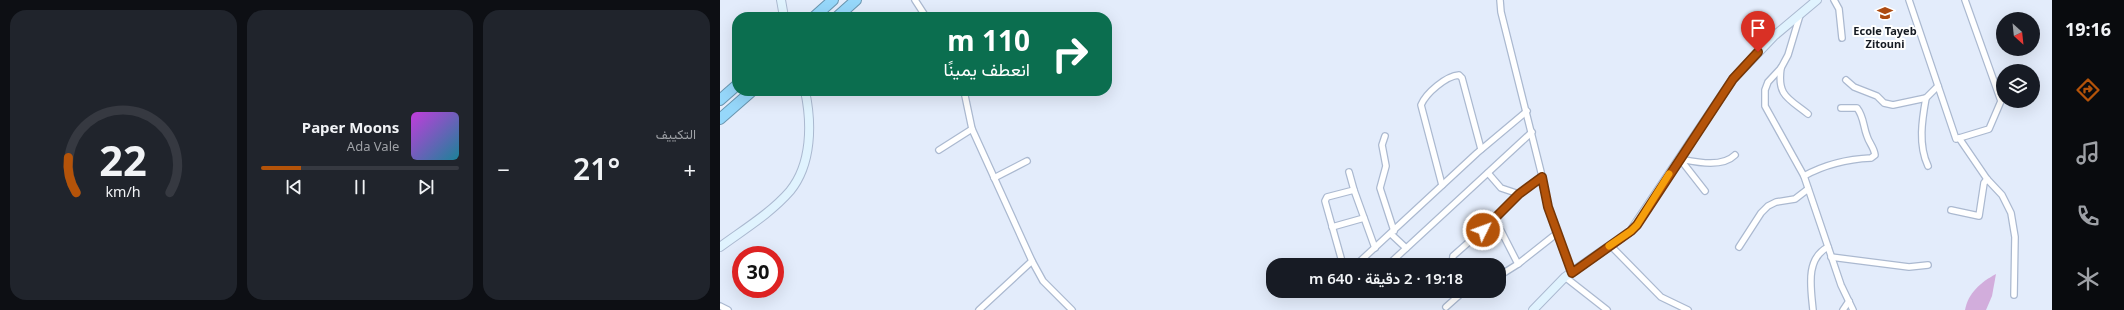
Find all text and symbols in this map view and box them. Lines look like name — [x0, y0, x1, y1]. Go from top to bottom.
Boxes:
school or university icon: Ecole Tayeb Zitouni — [1876, 4, 1894, 22]
pin — [1741, 11, 1775, 52]
north arrow — [1996, 12, 2040, 56]
map controls — [1996, 12, 2040, 108]
icon: arrive — [1747, 17, 1769, 39]
text: 19:16 — [2065, 17, 2111, 41]
text: 110 m — [947, 21, 1030, 59]
place label: Ecole Tayeb Zitouni — [1853, 23, 1917, 51]
icon: right — [1044, 28, 1096, 80]
text: انعطف يمينًا — [944, 57, 1030, 81]
button: layers — [1996, 64, 2040, 108]
icon: directions — [2074, 76, 2102, 104]
text: Paper Moons — [302, 117, 399, 137]
text: التكييف — [656, 125, 696, 143]
text: 22 — [100, 132, 147, 188]
text: Ada Vale — [347, 137, 399, 155]
icon: music — [2074, 139, 2102, 167]
text: 21° — [573, 148, 620, 189]
text: − — [497, 154, 510, 184]
text: + — [683, 154, 696, 184]
icon: previous — [283, 176, 305, 198]
icon: pause — [349, 176, 371, 198]
icon: next — [415, 176, 437, 198]
text: km/h — [106, 182, 141, 201]
icon: phone — [2074, 202, 2102, 230]
position arrow — [1462, 209, 1504, 251]
speed limit sign: 30 — [732, 246, 784, 298]
icon: climate — [2074, 265, 2102, 293]
text: 19:18 · 2 دقيقة · 640 m — [1309, 268, 1463, 288]

